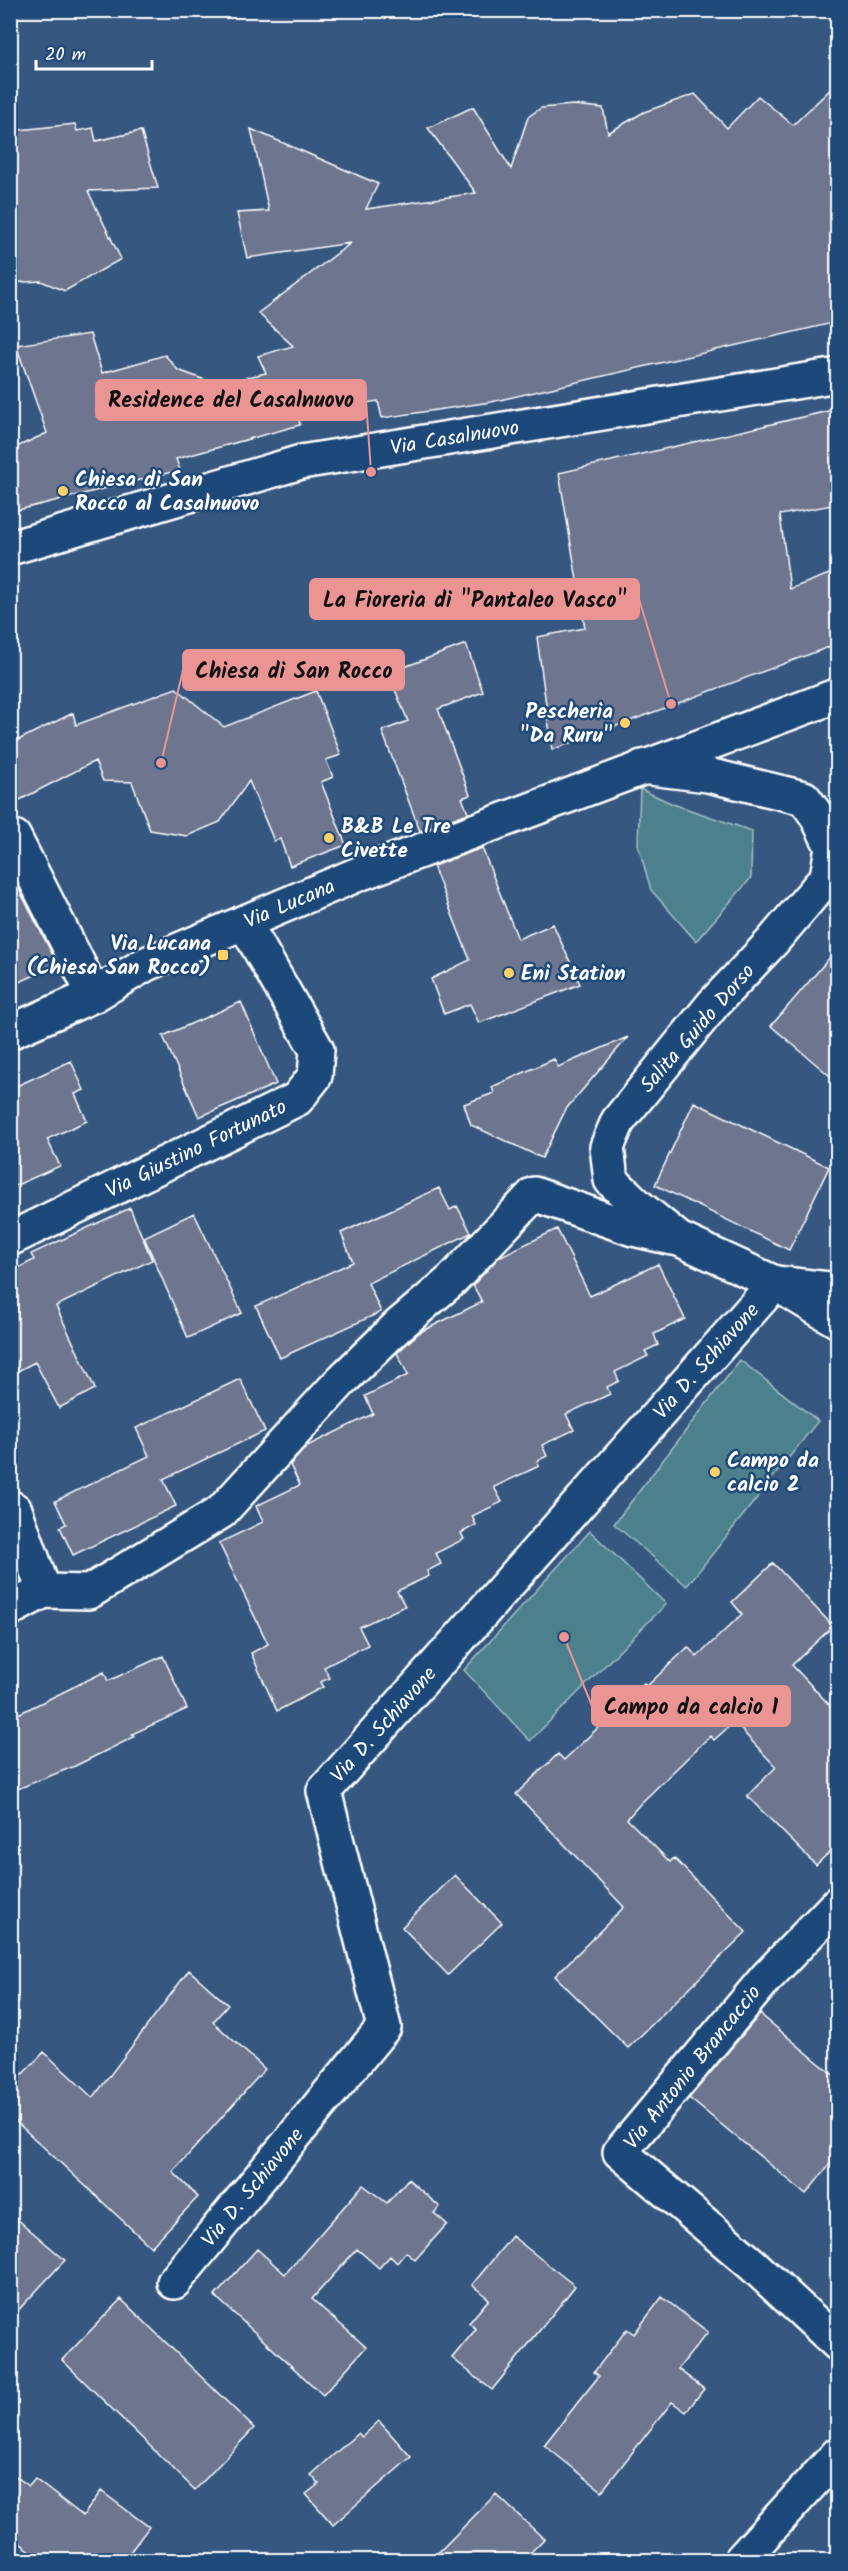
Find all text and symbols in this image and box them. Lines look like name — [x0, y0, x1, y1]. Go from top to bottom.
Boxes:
scale bar — [36, 33, 152, 71]
text: 20 m — [45, 41, 86, 70]
callout: Residence del Casalnuovo — [96, 380, 366, 420]
text: Residence del Casalnuovo — [108, 384, 354, 419]
street label: Via Casalnuovo — [388, 412, 522, 465]
place label: Chiesa di San Rocco al Casalnuovo — [75, 464, 260, 521]
marker: Chiesa di San Rocco al Casalnuovo — [56, 484, 70, 498]
callout: La Fioreria di "Pantaleo Vasco" — [310, 579, 639, 619]
text: La Fioreria di "Pantaleo Vasco" — [323, 584, 627, 619]
callout: Chiesa di San Rocco — [183, 650, 404, 690]
text: Chiesa di San Rocco — [195, 655, 393, 690]
place label: Pescheria "Da Ruru" — [519, 696, 613, 753]
marker: Pescheria "Da Ruru" — [618, 716, 632, 730]
place label: B&B Le Tre Civette — [341, 811, 451, 868]
marker: B&B Le Tre Civette — [322, 831, 336, 845]
street label: Via Lucana — [239, 871, 341, 939]
place label: Via Lucana (Chiesa San Rocco) — [26, 928, 211, 985]
marker: Via Lucana (Chiesa San Rocco) — [216, 948, 230, 962]
street label: Salita Guido Dorso — [632, 957, 764, 1101]
place label: Eni Station — [521, 958, 626, 991]
marker: Eni Station — [502, 966, 516, 980]
street label: Via Giustino Fortunato — [100, 1091, 293, 1208]
street label: Via D. Schiavone — [646, 1296, 769, 1428]
place label: Campo da calcio 2 — [727, 1445, 819, 1502]
marker: Campo da calcio 2 — [708, 1465, 722, 1479]
street label: Via D. Schiavone — [323, 1659, 446, 1791]
callout: Campo da calcio 1 — [592, 1686, 790, 1726]
text: Campo da calcio 1 — [604, 1691, 778, 1726]
street label: Via Antonio Brancaccio — [616, 1978, 770, 2158]
street label: Via D. Schiavone — [194, 2120, 313, 2255]

